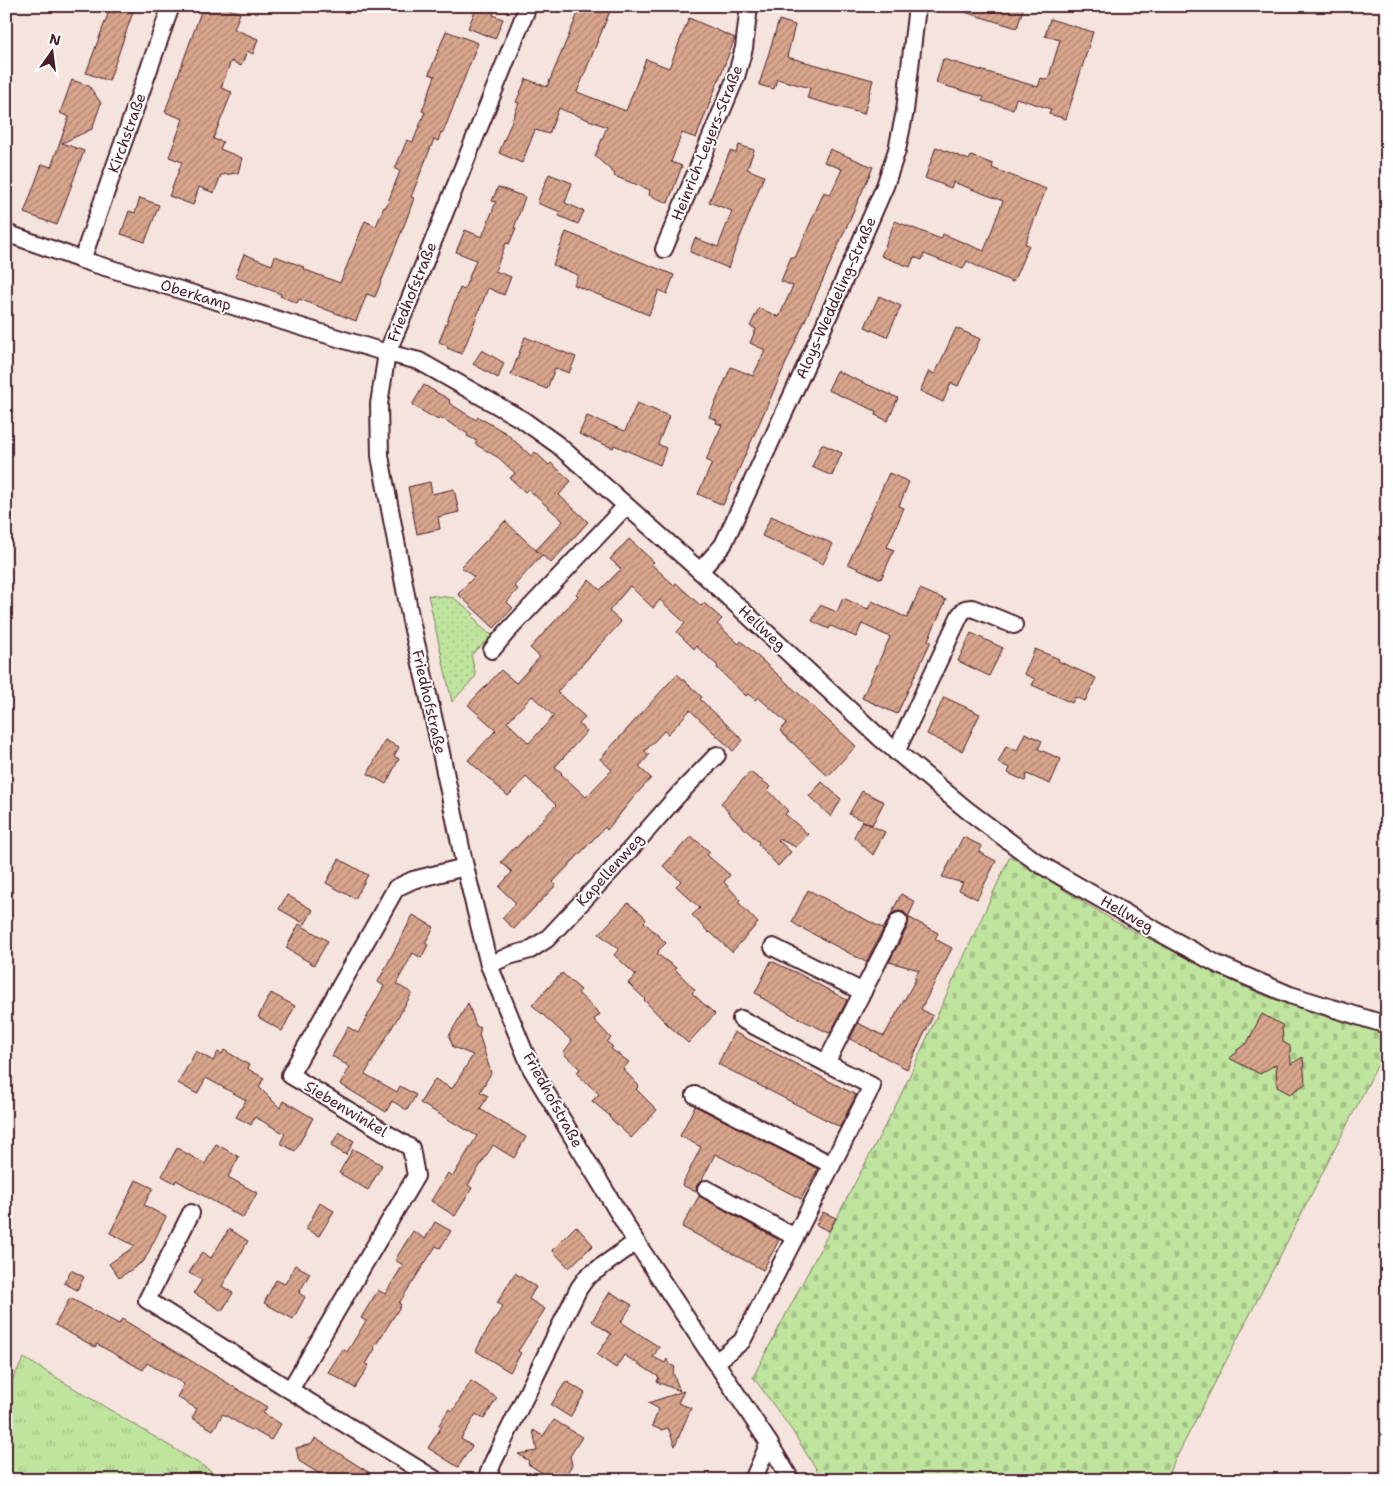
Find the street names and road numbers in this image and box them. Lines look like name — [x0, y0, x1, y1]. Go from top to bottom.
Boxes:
street label: Heinrich-Leyers-Straße — [667, 62, 747, 224]
street label: Kirchstraße — [103, 90, 151, 176]
street label: Aloys-Weddeling-Straße — [791, 214, 881, 382]
street label: Friedhofstraße — [383, 239, 441, 345]
street label: Oberkamp — [158, 275, 234, 315]
street label: Hellweg — [734, 601, 790, 655]
street label: Friedhofstraße — [407, 648, 451, 756]
street label: Kapellenweg — [572, 829, 648, 911]
street label: Hellweg — [1097, 891, 1157, 937]
street label: Friedhofstraße — [518, 1049, 588, 1151]
street label: Siebenwinkel — [301, 1076, 392, 1142]

